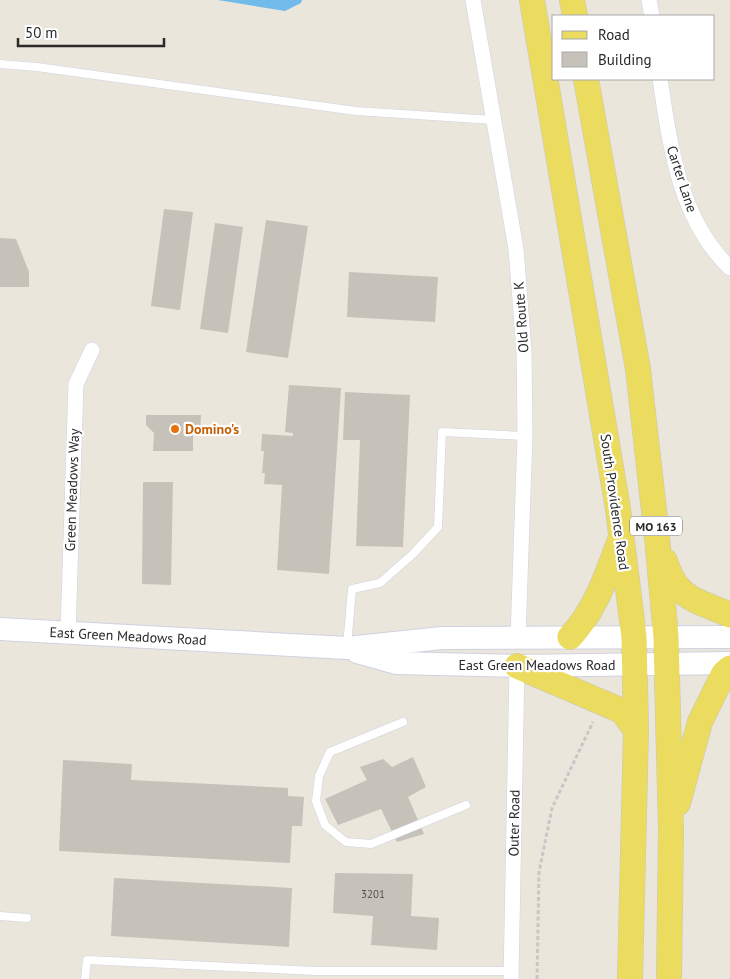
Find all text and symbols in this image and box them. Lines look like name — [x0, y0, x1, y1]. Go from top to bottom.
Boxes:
scale bar — [18, 15, 164, 47]
legend — [552, 15, 715, 80]
text: 50 m — [25, 23, 58, 42]
text: Road — [598, 25, 630, 44]
text: Building — [598, 50, 652, 69]
street label: Carter Lane — [663, 144, 701, 214]
street label: Old Route K — [509, 280, 532, 353]
place label: Domino's — [185, 420, 239, 438]
marker: Domino's — [169, 423, 181, 435]
street label: Green Meadows Way — [61, 428, 83, 552]
street label: South Providence Road — [597, 433, 633, 571]
road number: MO 163 — [630, 516, 682, 536]
street label: East Green Meadows Road — [49, 623, 207, 649]
street label: East Green Meadows Road — [458, 656, 616, 674]
street label: Outer Road — [504, 789, 524, 857]
house number: 3201 — [361, 887, 385, 901]

